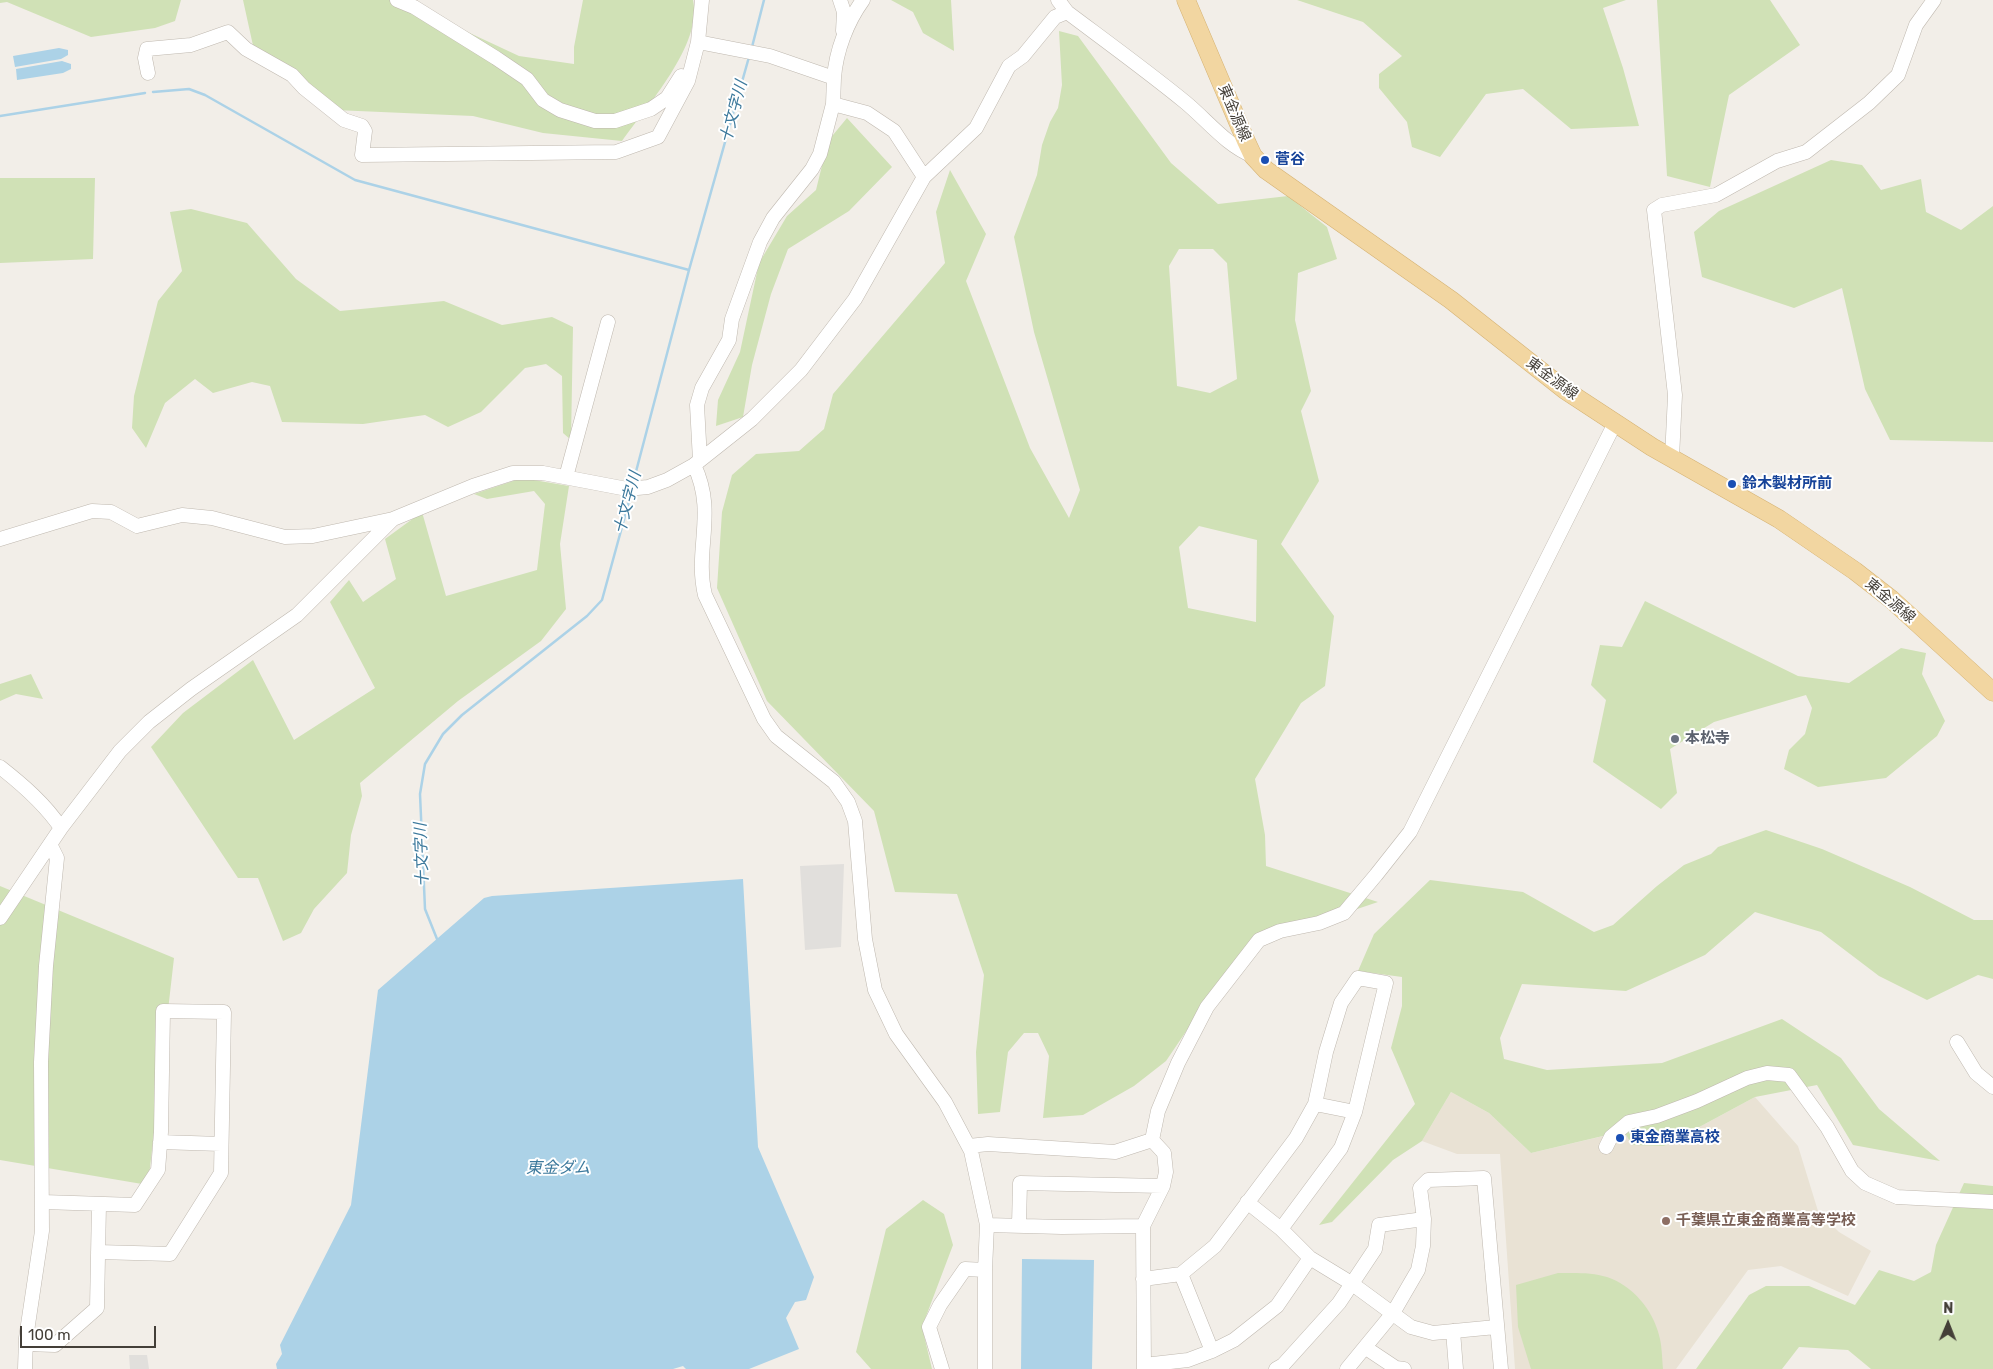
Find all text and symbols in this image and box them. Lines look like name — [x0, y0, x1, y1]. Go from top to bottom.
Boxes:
water label: 十文字川 — [716, 79, 752, 145]
street label: 東金源線 — [1214, 82, 1254, 144]
place label: 菅谷 — [1275, 151, 1305, 169]
marker: 菅谷 — [1259, 154, 1271, 166]
street label: 東金源線 — [1522, 354, 1582, 404]
water label: 十文字川 — [610, 470, 646, 536]
place label: 鈴木製材所前 — [1742, 475, 1832, 493]
marker: 鈴木製材所前 — [1726, 478, 1738, 490]
street label: 東金源線 — [1861, 575, 1919, 627]
place label: 本松寺 — [1685, 730, 1730, 748]
marker: 本松寺 — [1669, 733, 1681, 745]
water label: 十文字川 — [411, 823, 433, 887]
place label: 東金商業高校 — [1630, 1129, 1720, 1147]
marker: 東金商業高校 — [1614, 1132, 1626, 1144]
water label: 東金ダム — [526, 1158, 590, 1178]
place label: 千葉県立東金商業高等学校 — [1676, 1212, 1856, 1230]
marker: 千葉県立東金商業高等学校 — [1660, 1215, 1672, 1227]
north arrow — [1923, 1299, 1973, 1349]
text: N — [1943, 1300, 1953, 1317]
scale bar — [22, 1316, 159, 1348]
text: 100 m — [28, 1326, 70, 1344]

